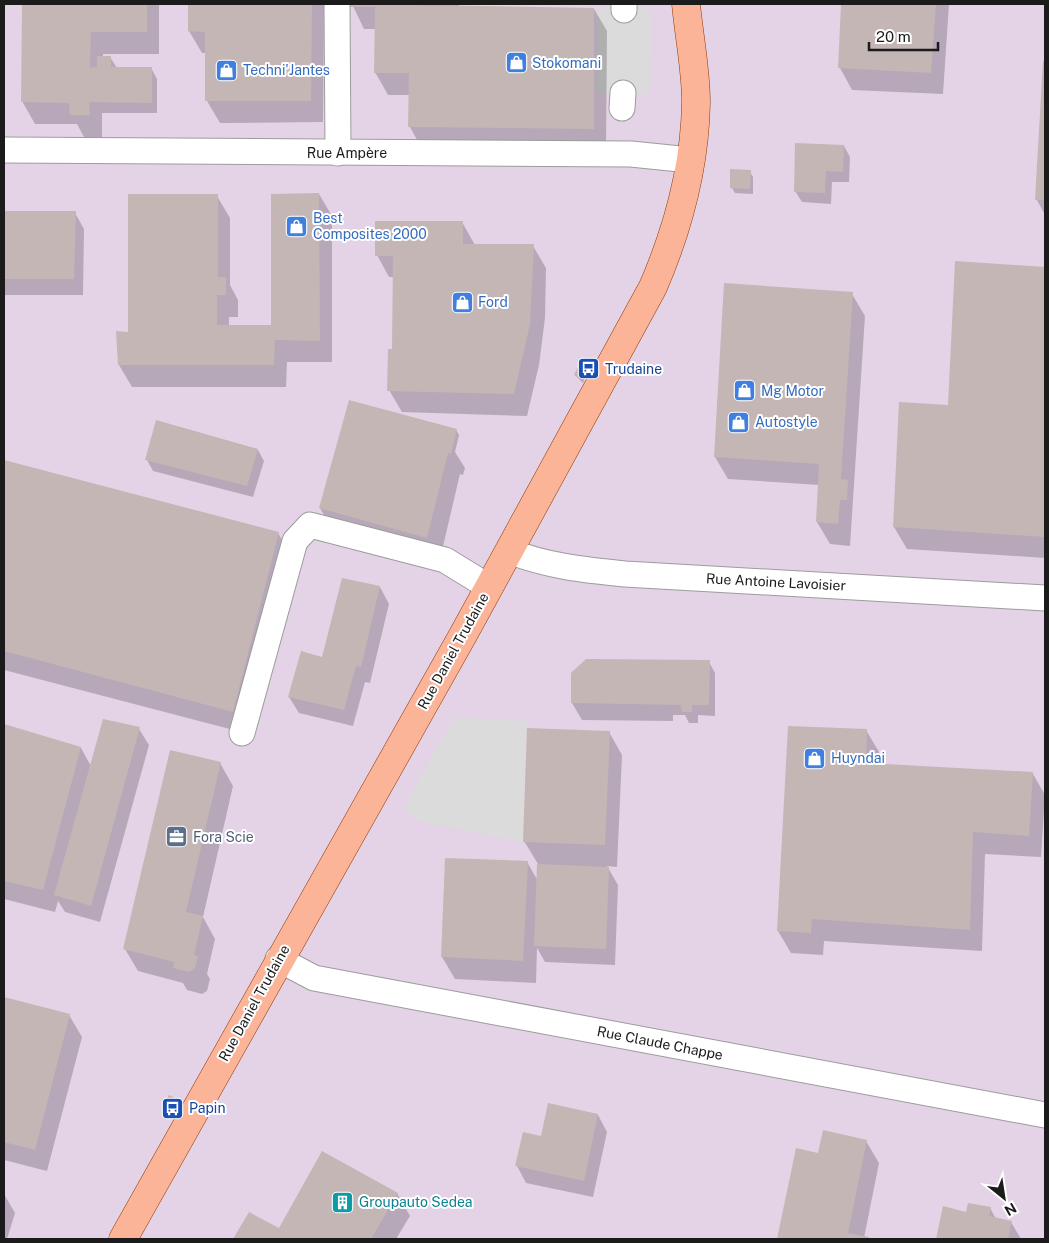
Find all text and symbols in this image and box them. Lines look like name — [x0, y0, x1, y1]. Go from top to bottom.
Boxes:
scale bar — [869, 20, 938, 52]
text: 20 m — [876, 28, 911, 45]
shop icon: Stokomani — [504, 51, 528, 75]
place label: Stokomani — [532, 55, 601, 71]
shop icon: Techni'Jantes — [215, 58, 239, 82]
place label: Techni'Jantes — [243, 62, 330, 78]
street label: Rue Ampère — [307, 145, 387, 161]
place label: Best Composites 2000 — [313, 210, 427, 242]
shop icon: Best Composites 2000 — [285, 214, 309, 238]
shop icon: Ford — [450, 290, 474, 314]
place label: Ford — [478, 294, 508, 310]
bus stop icon: Trudaine — [577, 357, 601, 381]
place label: Trudaine — [605, 361, 662, 377]
shop icon: Mg Motor — [733, 379, 757, 403]
place label: Mg Motor — [761, 383, 824, 399]
shop icon: Autostyle — [727, 410, 751, 434]
place label: Autostyle — [755, 414, 818, 430]
street label: Rue Antoine Lavoisier — [706, 570, 846, 594]
street label: Rue Daniel Trudaine — [414, 590, 492, 712]
shop icon: Huyndai — [803, 746, 827, 770]
place label: Huyndai — [831, 750, 885, 766]
office icon: Fora Scie — [165, 825, 189, 849]
place label: Fora Scie — [193, 829, 254, 845]
street label: Rue Daniel Trudaine — [215, 942, 293, 1064]
street label: Rue Claude Chappe — [596, 1023, 724, 1063]
bus stop icon: Papin — [161, 1096, 185, 1120]
place label: Papin — [189, 1100, 226, 1116]
north arrow — [979, 1173, 1029, 1223]
building icon: Groupauto Sedea — [331, 1190, 355, 1214]
place label: Groupauto Sedea — [359, 1194, 473, 1210]
text: N — [1002, 1200, 1019, 1219]

